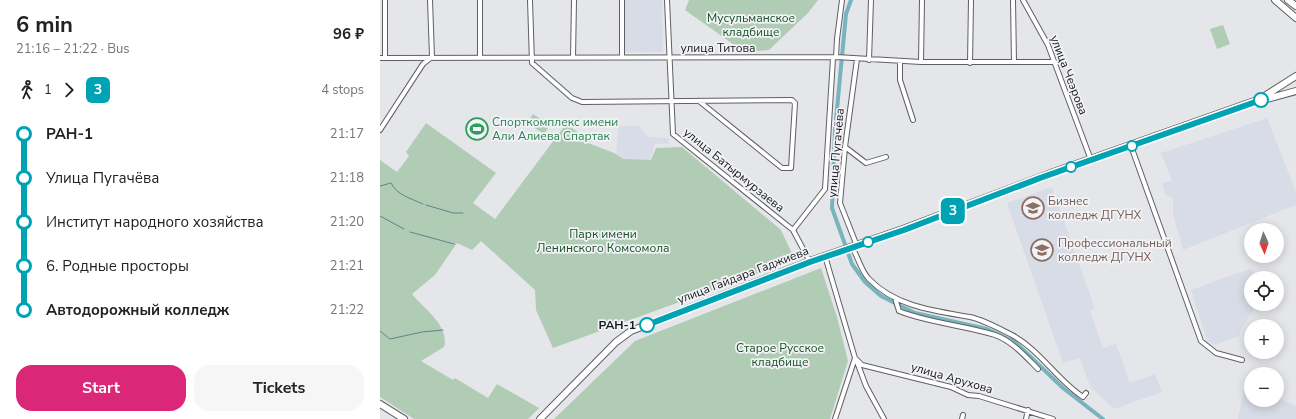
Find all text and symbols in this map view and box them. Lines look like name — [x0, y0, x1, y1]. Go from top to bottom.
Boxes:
text: 6 min — [16, 10, 73, 40]
park label: Мусульманское кладбище — [707, 10, 795, 40]
text: 96 ₽ — [333, 24, 364, 44]
street label: улица Чеэрова — [1046, 33, 1092, 117]
text: 21:16 – 21:22 · Bus — [16, 40, 130, 58]
street label: улица Титова — [681, 40, 756, 56]
icon: walk — [16, 79, 38, 101]
icon: forward — [58, 79, 80, 101]
text: 3 — [94, 80, 102, 99]
text: 1 — [44, 81, 52, 99]
text: 4 stops — [321, 81, 364, 99]
unlabelled marker — [1253, 92, 1269, 108]
street label: улица Пугачёва — [824, 108, 848, 198]
place label: Спорткомплекс имени Али Алиева Спартак — [492, 114, 618, 144]
sports icon: Спорткомплекс имени Али Алиева Спартак — [464, 116, 490, 142]
text: РАН-1 — [46, 124, 93, 144]
street label: улица Батырмурзаева — [680, 124, 788, 216]
text: 21:17 — [330, 125, 364, 143]
unlabelled marker — [1126, 140, 1138, 152]
unlabelled marker — [1065, 161, 1077, 173]
text: Улица Пугачёва — [46, 168, 159, 188]
text: 21:18 — [330, 169, 364, 187]
place label: Бизнес колледж ДГУНХ — [1048, 193, 1142, 223]
school or university icon: Бизнес колледж ДГУНХ — [1020, 195, 1046, 221]
line badge: 3 — [940, 198, 966, 224]
text: 3 — [949, 201, 957, 220]
text: Институт народного хозяйства — [46, 212, 264, 232]
text: 21:20 — [330, 213, 364, 231]
north arrow — [1244, 223, 1284, 263]
map controls — [1244, 223, 1284, 407]
park label: Парк имени Ленинского Комсомола — [536, 226, 670, 256]
place label: Профессиональный колледж ДГУНХ — [1058, 235, 1172, 265]
unlabelled marker — [862, 236, 874, 248]
school or university icon: Профессиональный колледж ДГУНХ — [1029, 237, 1055, 263]
street label: улица Гайдара Гаджиева — [675, 243, 811, 307]
text: 6. Родные просторы — [46, 256, 189, 276]
text: 21:21 — [330, 257, 364, 275]
button: locate — [1244, 271, 1284, 311]
text: Автодорожный колледж — [46, 300, 229, 320]
text: 21:22 — [330, 301, 364, 319]
place label: РАН-1 — [598, 317, 636, 333]
marker: РАН-1 — [639, 317, 655, 333]
button: + — [1244, 319, 1284, 359]
park label: Старое Русское кладбище — [736, 340, 824, 370]
street label: улица Арухова — [909, 359, 995, 397]
button: Start — [16, 365, 186, 411]
button: Tickets — [194, 365, 364, 411]
button: − — [1244, 367, 1284, 407]

